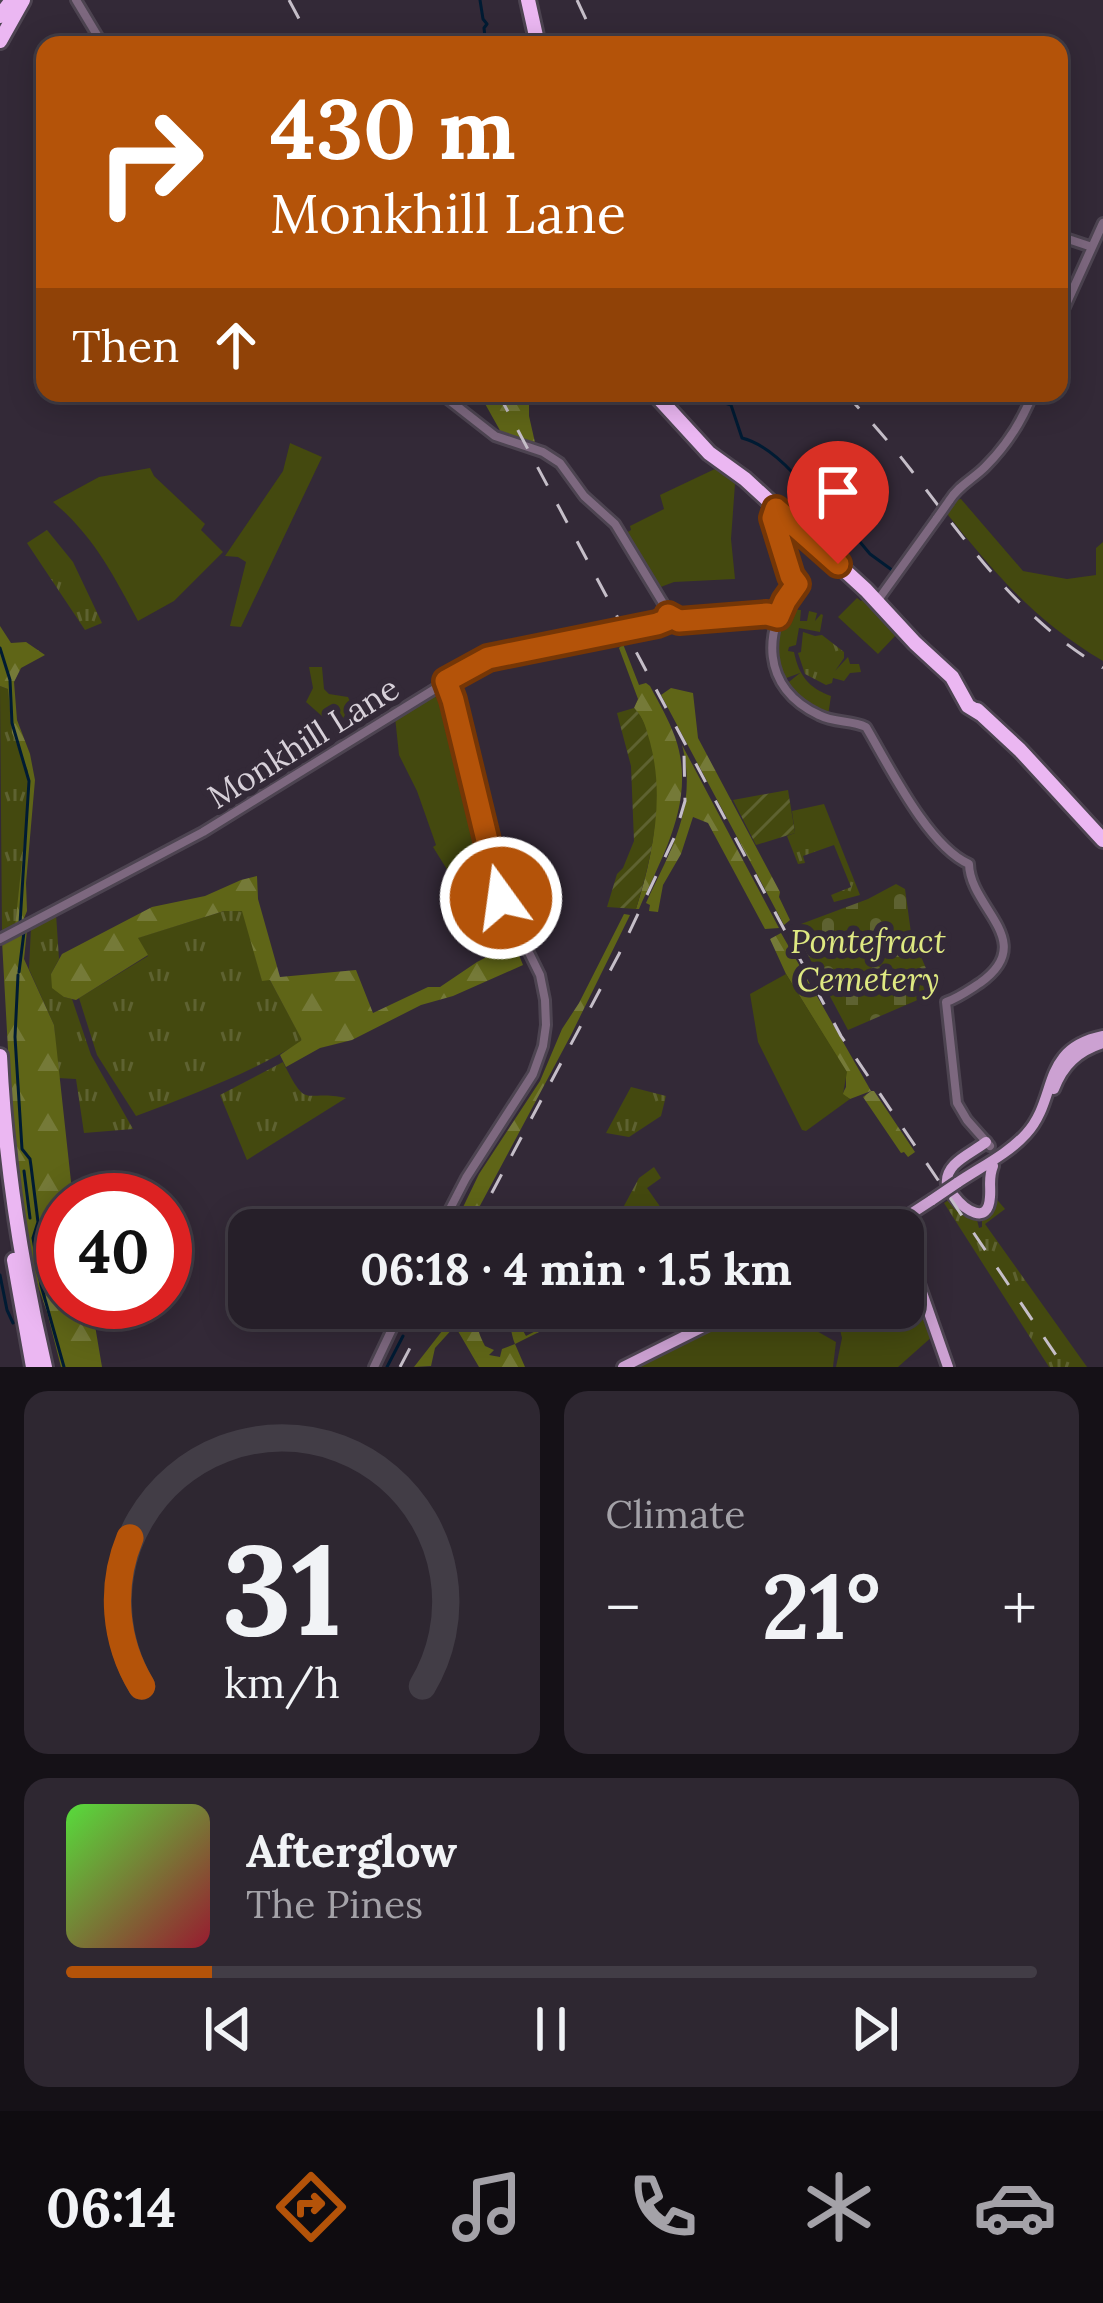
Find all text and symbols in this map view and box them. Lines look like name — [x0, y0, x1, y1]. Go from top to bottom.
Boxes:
text: 430 m — [270, 74, 516, 182]
icon: right — [72, 84, 228, 240]
text: Monkhill Lane — [270, 179, 626, 248]
icon: ahead — [203, 312, 269, 378]
text: Then — [72, 317, 179, 374]
pin — [787, 441, 889, 564]
icon: arrive — [805, 459, 871, 525]
street label: Monkhill Lane — [200, 667, 406, 817]
position arrow — [438, 835, 564, 961]
park label: Pontefract Cemetery — [790, 920, 946, 1000]
speed limit sign: 40 — [36, 1173, 192, 1329]
text: 06:18 · 4 min · 1.5 km — [360, 1240, 792, 1297]
text: Climate — [606, 1489, 745, 1539]
text: 31 — [221, 1509, 342, 1669]
text: 21° — [762, 1548, 881, 1664]
text: − — [606, 1565, 640, 1649]
text: + — [1002, 1565, 1037, 1649]
text: km/h — [224, 1654, 340, 1709]
text: Afterglow — [246, 1822, 457, 1879]
text: The Pines — [246, 1879, 423, 1929]
icon: previous — [195, 1996, 261, 2062]
icon: pause — [518, 1996, 584, 2062]
icon: next — [842, 1996, 908, 2062]
icon: directions — [269, 2165, 353, 2249]
icon: music — [445, 2165, 529, 2249]
icon: phone — [621, 2165, 705, 2249]
icon: climate — [797, 2165, 881, 2249]
icon: car — [973, 2165, 1057, 2249]
text: 06:14 — [46, 2173, 176, 2242]

